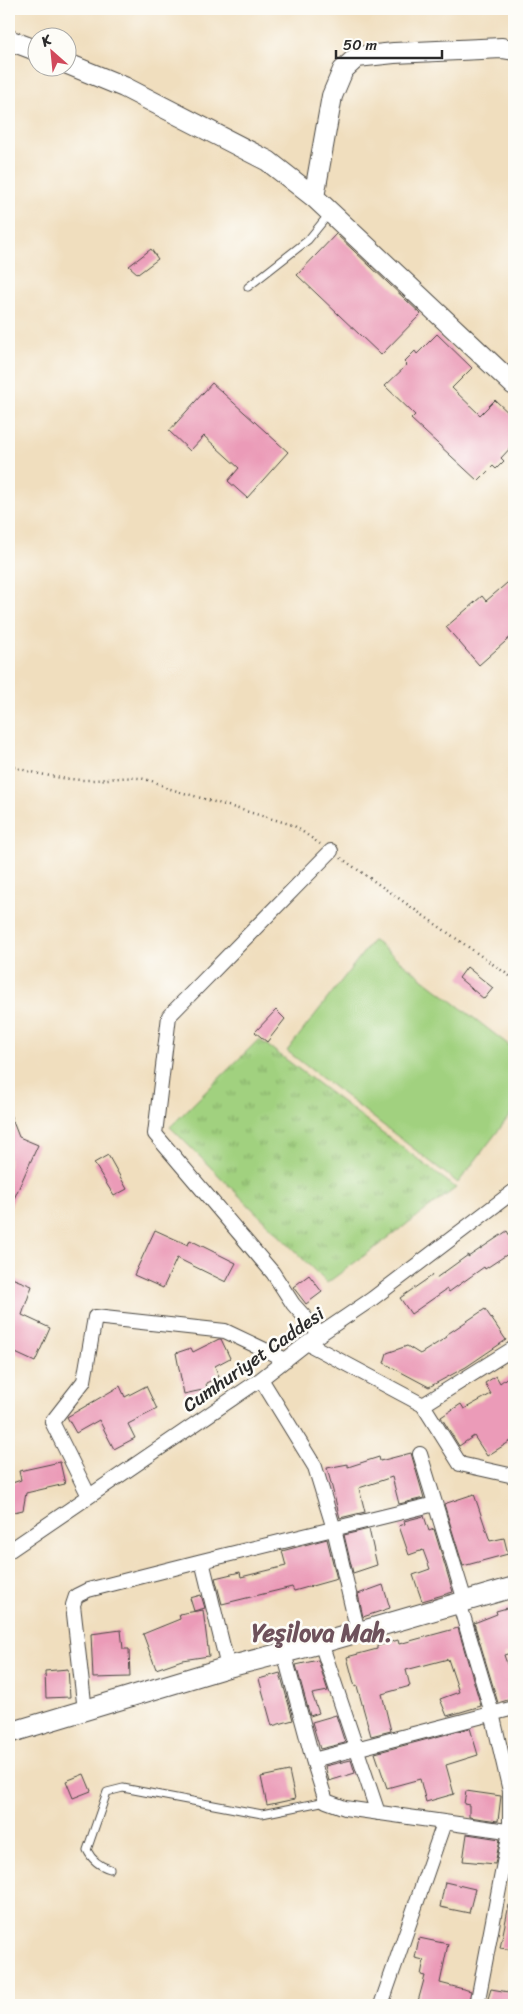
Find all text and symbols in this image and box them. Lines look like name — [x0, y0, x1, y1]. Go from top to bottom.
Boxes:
text: K — [36, 27, 57, 54]
north arrow — [28, 28, 78, 78]
scale bar — [336, 28, 442, 60]
text: 50 m — [343, 32, 378, 58]
street label: Cumhuriyet Caddesi — [175, 1298, 332, 1421]
district label: Yeşilova Mah. — [252, 1612, 392, 1654]

